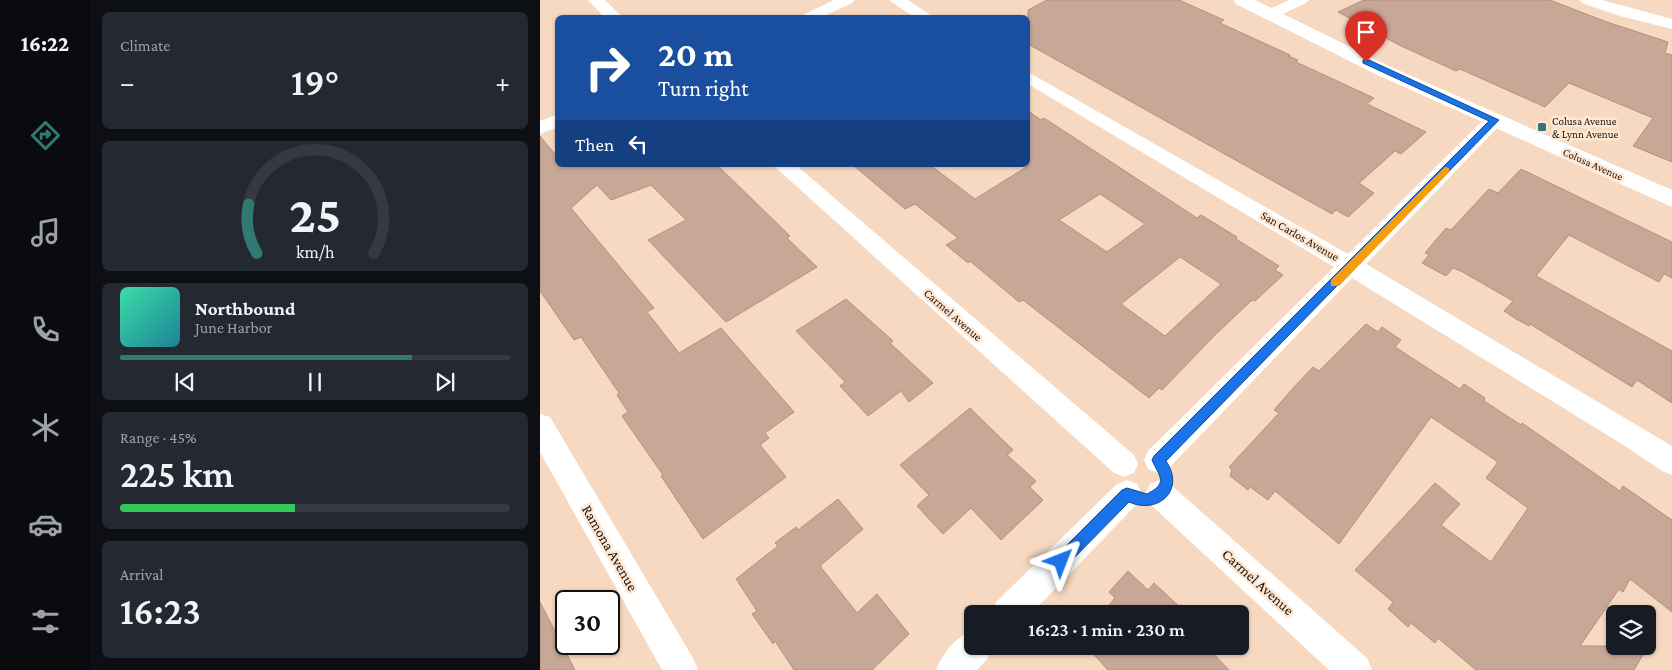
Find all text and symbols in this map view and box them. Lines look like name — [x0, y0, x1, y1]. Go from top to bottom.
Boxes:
pin — [1345, 11, 1387, 62]
icon: arrive — [1352, 18, 1380, 46]
text: 16:22 — [21, 31, 69, 56]
icon: right — [575, 35, 640, 100]
text: 20 m — [658, 35, 733, 74]
text: Climate — [120, 37, 170, 54]
text: 19° — [291, 61, 339, 103]
text: − — [120, 67, 135, 98]
text: + — [495, 67, 510, 98]
text: Turn right — [658, 76, 749, 101]
place label: Colusa Avenue & Lynn Avenue — [1552, 115, 1618, 141]
icon: directions — [28, 118, 63, 153]
marker: Colusa Avenue & Lynn Avenue — [1536, 121, 1548, 133]
icon: left — [624, 130, 652, 158]
text: Then — [575, 134, 614, 155]
street label: Colusa Avenue — [1561, 145, 1625, 183]
text: 25 — [289, 185, 341, 243]
street label: San Carlos Avenue — [1258, 208, 1342, 264]
icon: music — [28, 215, 63, 250]
text: km/h — [296, 242, 335, 262]
street label: Carmel Avenue — [921, 286, 985, 344]
text: Northbound — [195, 298, 295, 319]
icon: phone — [28, 312, 63, 347]
text: June Harbor — [195, 319, 272, 336]
icon: previous — [171, 368, 199, 396]
icon: pause — [301, 368, 329, 396]
icon: next — [431, 368, 459, 396]
icon: climate — [28, 410, 63, 445]
text: Range · 45% — [120, 429, 197, 446]
text: 225 km — [120, 453, 234, 495]
street label: Ramona Avenue — [579, 502, 641, 594]
icon: car — [28, 507, 63, 542]
position arrow — [1034, 534, 1086, 586]
street label: Carmel Avenue — [1219, 546, 1297, 619]
text: Arrival — [120, 566, 164, 583]
text: 16:23 — [120, 590, 201, 632]
speed limit sign: 30 — [555, 590, 620, 655]
icon: filters — [28, 604, 63, 639]
map controls — [1606, 605, 1656, 655]
button: layers — [1606, 605, 1656, 655]
text: 16:23 · 1 min · 230 m — [1028, 619, 1185, 640]

